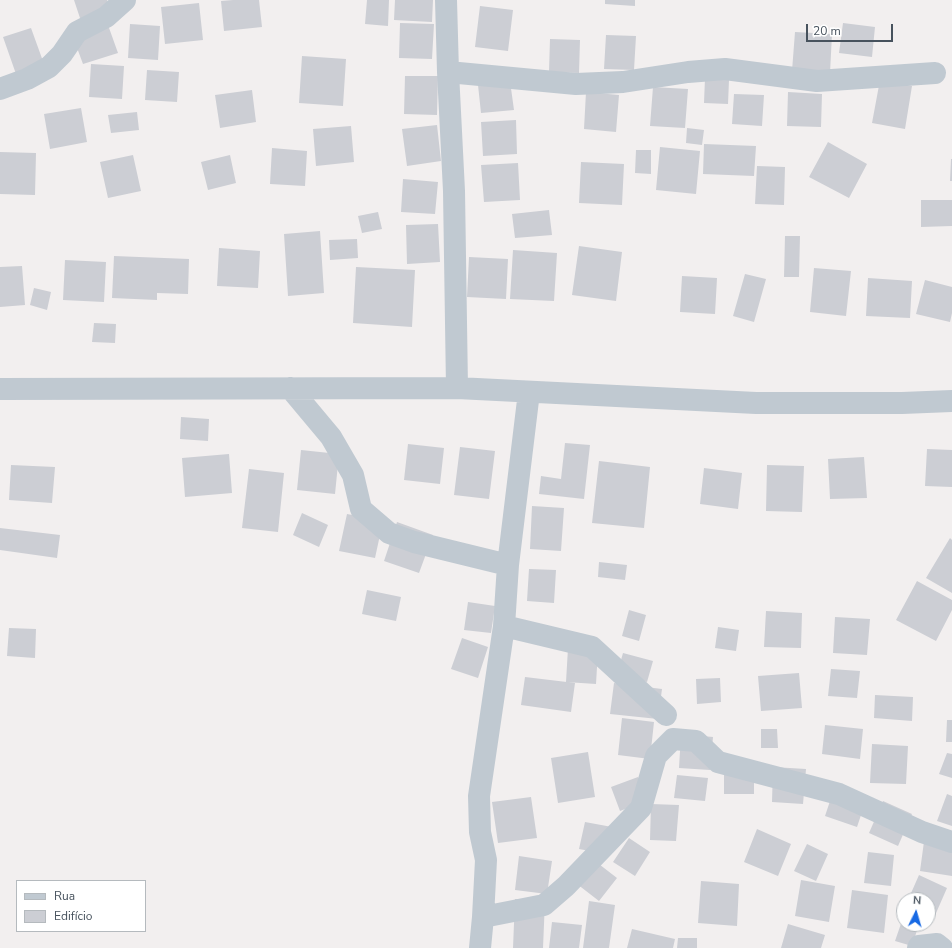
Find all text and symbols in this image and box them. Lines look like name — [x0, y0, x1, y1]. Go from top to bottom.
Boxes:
scale bar — [808, 16, 895, 42]
text: 20 m — [813, 23, 841, 39]
legend — [16, 880, 146, 932]
text: Rua — [54, 888, 75, 904]
north arrow — [896, 892, 936, 932]
text: N — [912, 893, 922, 908]
text: Edifício — [54, 908, 93, 924]

